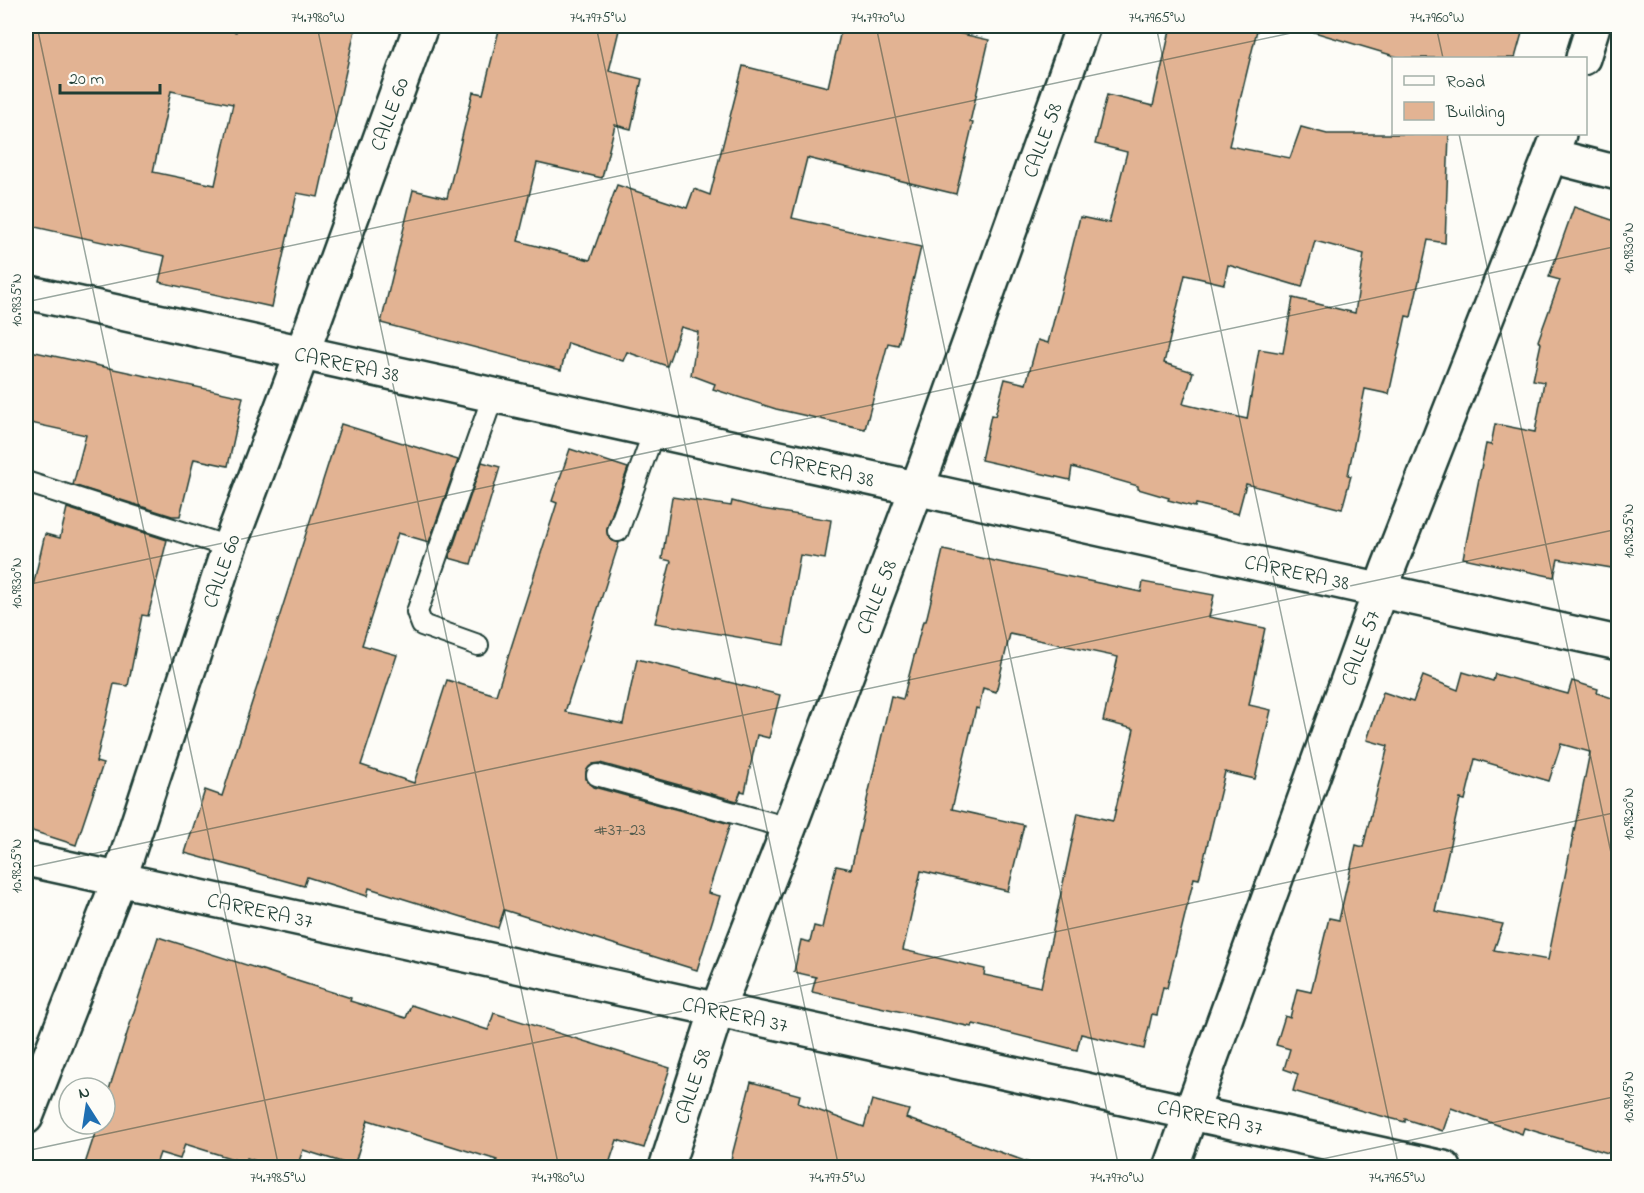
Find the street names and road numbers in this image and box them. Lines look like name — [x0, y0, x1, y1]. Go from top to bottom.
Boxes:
street label: CALLE 60 — [364, 74, 418, 156]
street label: CALLE 58 — [1016, 99, 1071, 182]
street label: CARRERA 38 — [291, 340, 402, 392]
street label: CARRERA 38 — [766, 443, 877, 497]
street label: CALLE 60 — [196, 531, 249, 613]
street label: CARRERA 38 — [1241, 548, 1352, 600]
street label: CALLE 58 — [850, 556, 906, 639]
street label: CALLE 57 — [1334, 606, 1390, 691]
street label: CARRERA 37 — [204, 886, 316, 938]
street label: CARRERA 37 — [679, 990, 791, 1042]
street label: CALLE 58 — [668, 1045, 720, 1128]
street label: CARRERA 37 — [1154, 1093, 1266, 1145]

